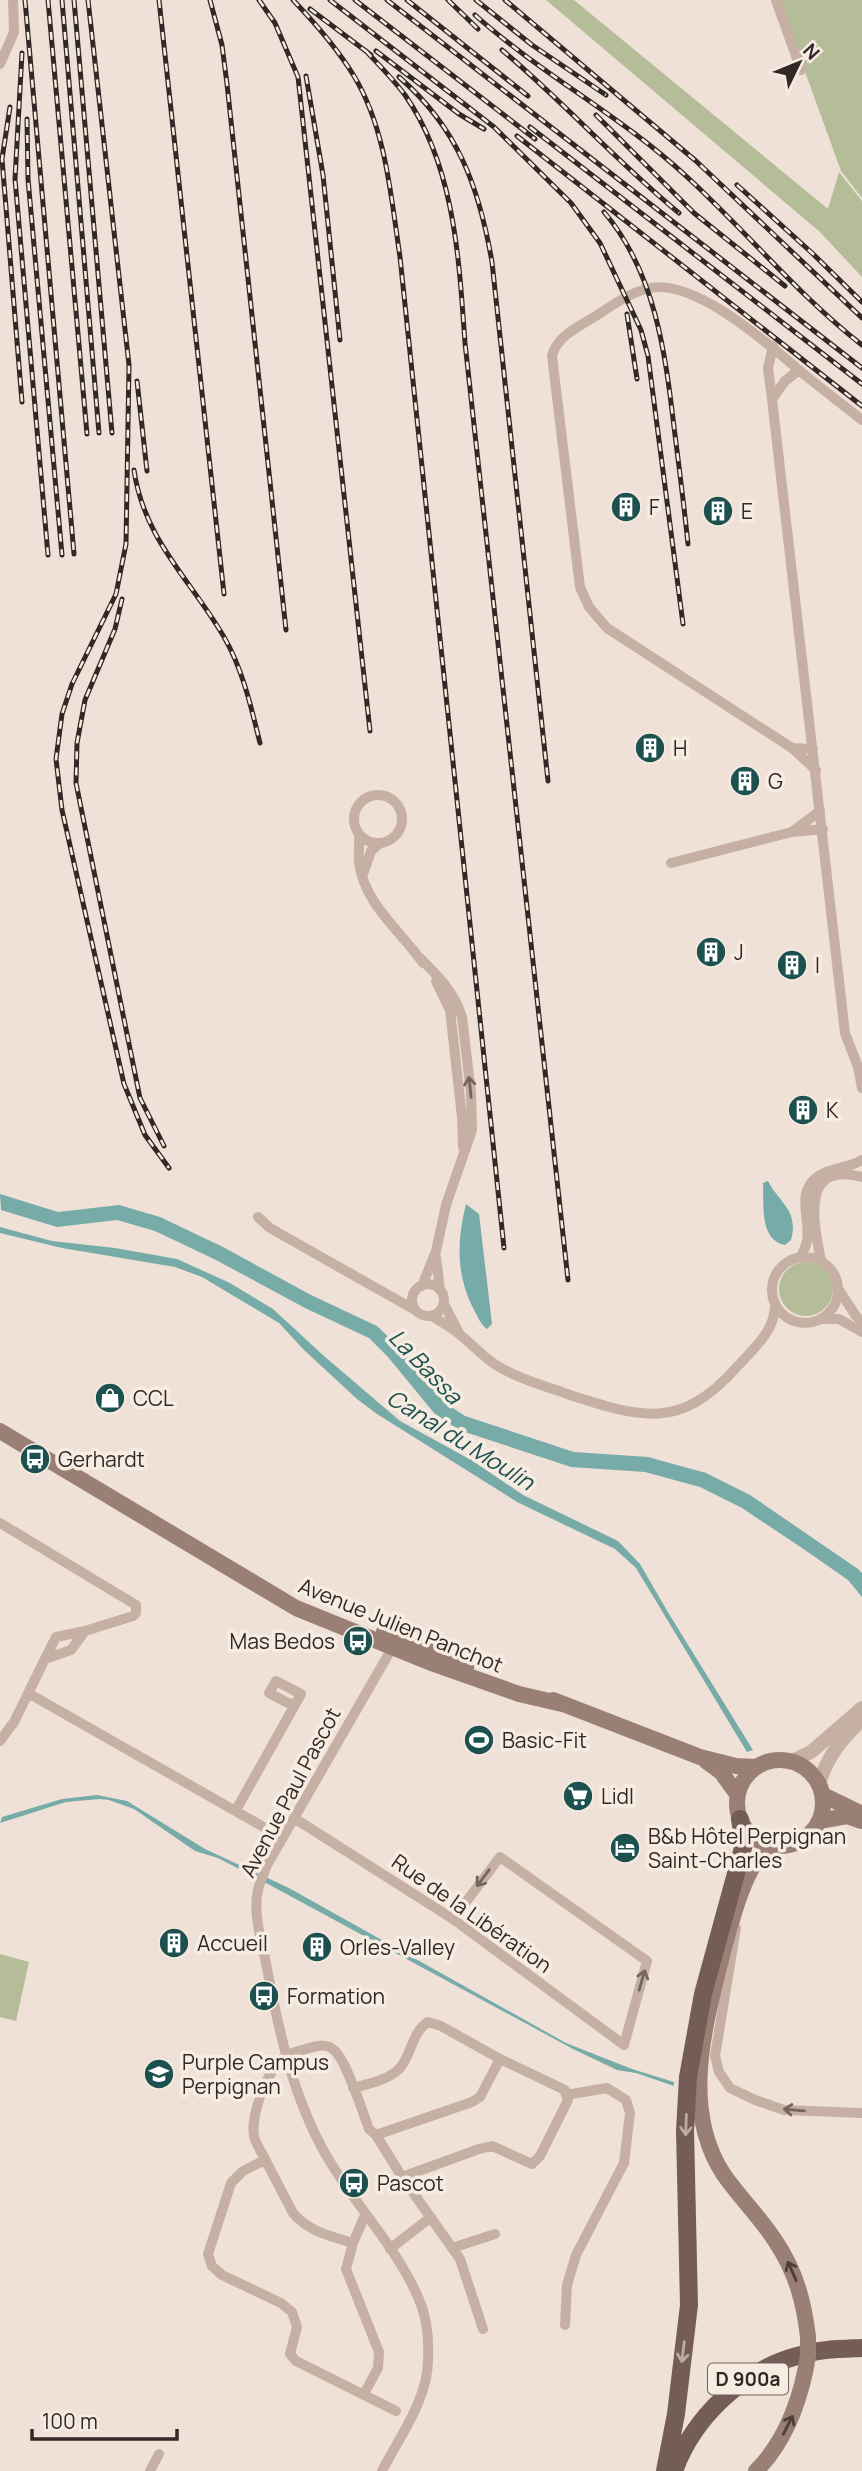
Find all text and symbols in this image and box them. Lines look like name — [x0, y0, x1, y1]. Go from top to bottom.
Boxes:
north arrow — [764, 28, 834, 98]
text: N — [797, 38, 826, 65]
building icon: F — [609, 490, 643, 524]
place label: F — [649, 493, 660, 521]
building icon: E — [701, 494, 735, 528]
place label: E — [741, 497, 753, 525]
building icon: H — [633, 731, 667, 765]
place label: H — [673, 734, 687, 762]
building icon: G — [728, 764, 762, 798]
place label: G — [768, 767, 783, 795]
building icon: J — [694, 935, 728, 969]
place label: J — [734, 938, 744, 966]
building icon: I — [775, 948, 809, 982]
place label: I — [815, 951, 820, 979]
one-way arrow — [463, 1076, 476, 1099]
building icon: K — [786, 1093, 820, 1127]
place label: K — [826, 1096, 839, 1124]
water label: La Bassa — [382, 1321, 471, 1411]
shop icon: CCL — [93, 1381, 127, 1415]
water label: Canal du Moulin — [381, 1381, 542, 1498]
place label: CCL — [133, 1384, 174, 1412]
bus stop icon: Gerhardt — [18, 1442, 52, 1476]
place label: Gerhardt — [58, 1445, 145, 1473]
street label: Avenue Julien Panchot — [295, 1571, 507, 1679]
bus stop icon: Mas Bedos — [341, 1624, 375, 1658]
place label: Mas Bedos — [230, 1627, 335, 1655]
street label: Avenue Paul Pascot — [233, 1702, 347, 1882]
sports icon: Basic-Fit — [462, 1723, 496, 1757]
place label: Basic-Fit — [502, 1726, 587, 1754]
supermarket icon: Lidl — [561, 1779, 595, 1813]
place label: Lidl — [601, 1782, 634, 1810]
place label: B&b Hôtel Perpignan Saint-Charles — [648, 1822, 846, 1874]
hotel icon: B&b Hôtel Perpignan Saint-Charles — [608, 1831, 642, 1865]
street label: Rue de la Libération — [386, 1847, 558, 1979]
one-way arrow — [476, 1869, 491, 1887]
building icon: Accueil — [157, 1926, 191, 1960]
place label: Accueil — [197, 1929, 268, 1957]
building icon: Orles-Valley — [300, 1930, 334, 1964]
place label: Orles-Valley — [340, 1933, 455, 1961]
one-way arrow — [636, 1969, 649, 1991]
bus stop icon: Formation — [247, 1979, 281, 2013]
place label: Formation — [287, 1982, 385, 2010]
place label: Purple Campus Perpignan — [182, 2048, 329, 2100]
school or university icon: Purple Campus Perpignan — [142, 2057, 176, 2091]
one-way arrow — [783, 2104, 806, 2117]
one-way arrow — [679, 2113, 692, 2136]
bus stop icon: Pascot — [337, 2166, 371, 2200]
place label: Pascot — [377, 2169, 444, 2197]
one-way arrow — [785, 2261, 798, 2282]
one-way arrow — [677, 2340, 690, 2363]
road number: D 900a — [708, 2364, 788, 2394]
scale bar — [32, 2398, 177, 2442]
text: 100 m — [42, 2407, 98, 2435]
one-way arrow — [781, 2415, 795, 2436]

